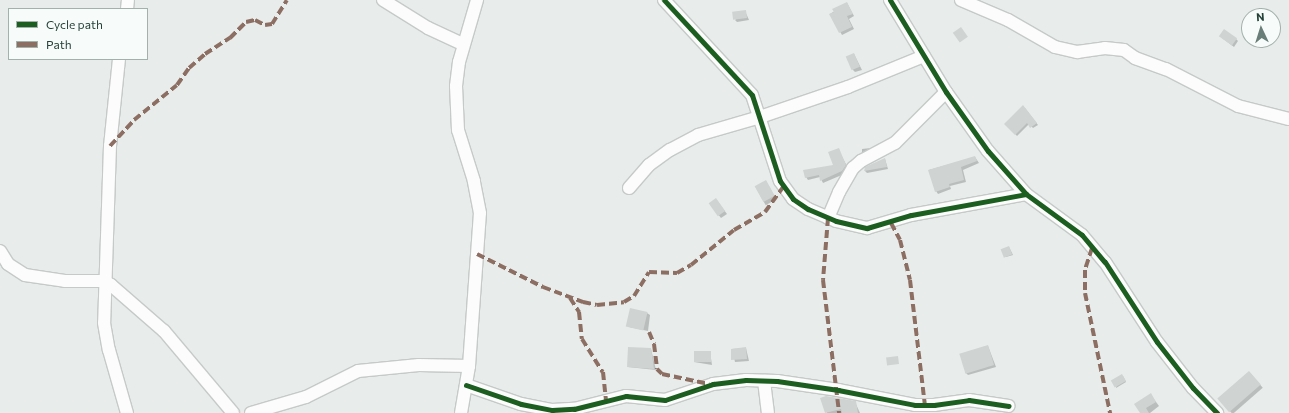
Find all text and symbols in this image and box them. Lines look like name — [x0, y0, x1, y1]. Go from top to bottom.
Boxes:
legend — [8, 8, 148, 60]
north arrow — [1241, 8, 1281, 48]
text: N — [1256, 10, 1265, 23]
text: Cycle path — [46, 17, 103, 31]
text: Path — [46, 37, 72, 51]

